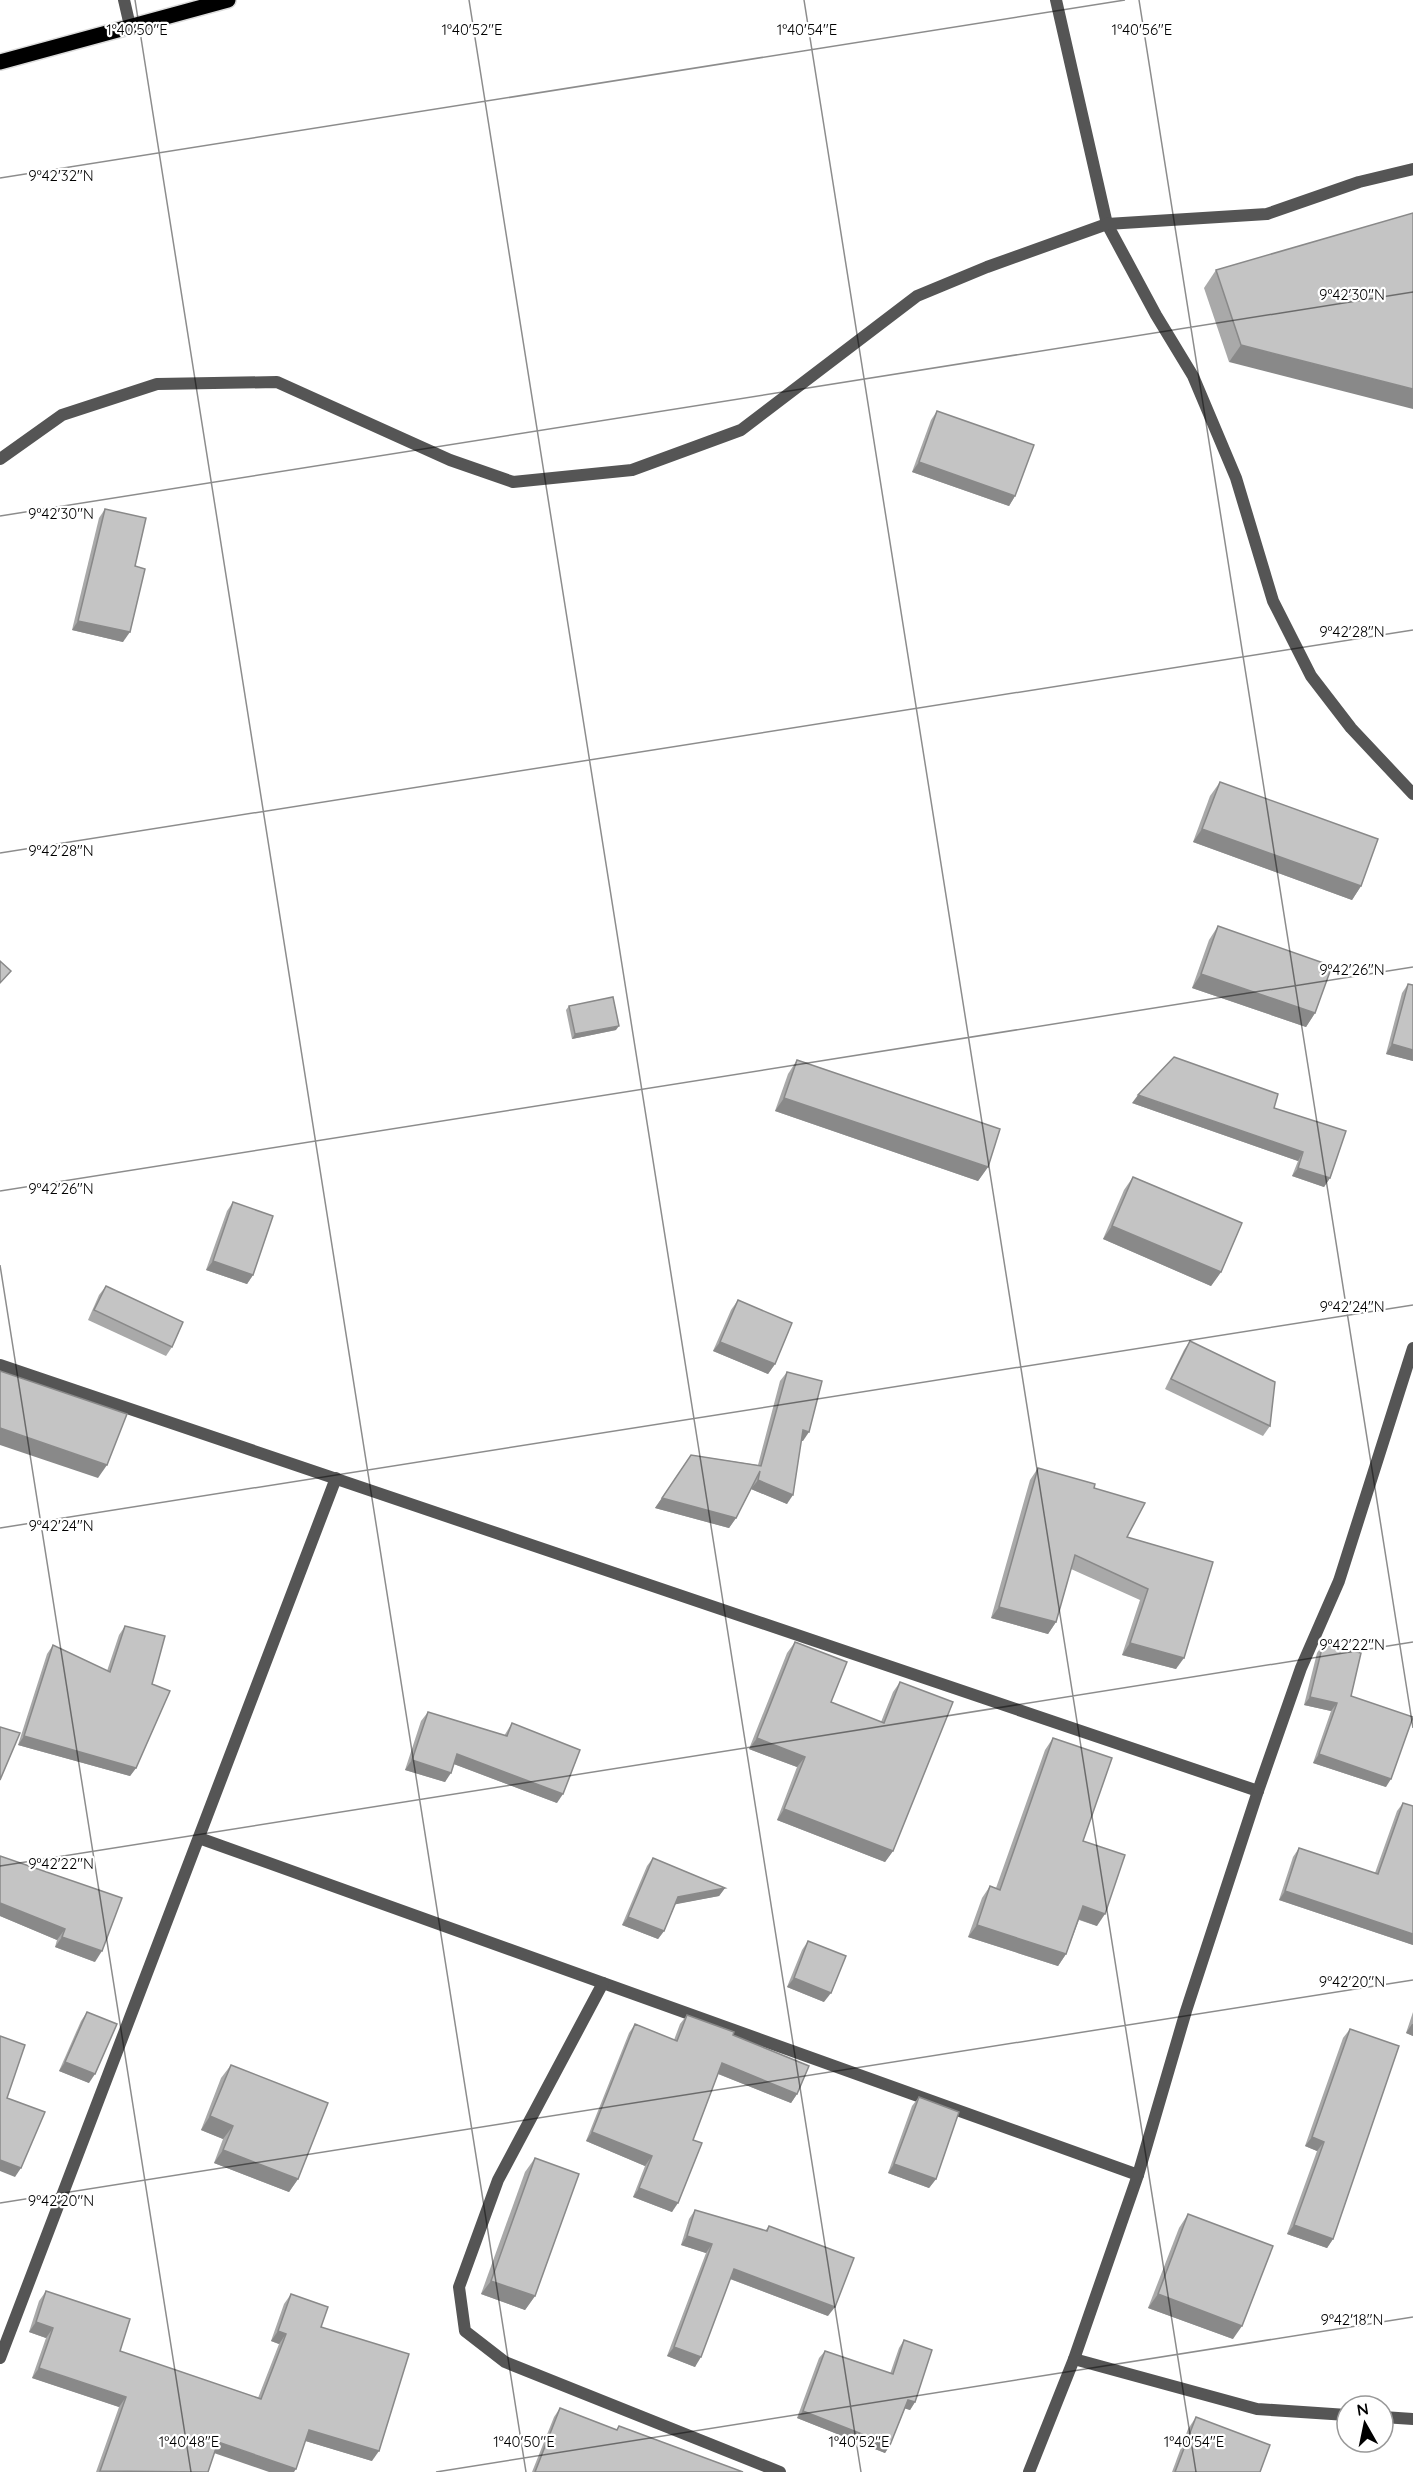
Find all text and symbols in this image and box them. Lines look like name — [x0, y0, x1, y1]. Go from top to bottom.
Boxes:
text: 1°40'50"E — [106, 20, 168, 39]
text: 1°40'52"E — [441, 20, 503, 39]
text: 1°40'54"E — [777, 20, 837, 39]
text: 1°40'56"E — [1112, 20, 1172, 39]
text: 9°42'32"N — [28, 166, 94, 185]
text: 9°42'30"N — [1319, 285, 1385, 304]
text: 9°42'30"N — [28, 504, 94, 523]
text: 9°42'28"N — [1319, 622, 1385, 641]
text: 9°42'28"N — [28, 841, 94, 860]
text: 9°42'26"N — [1319, 960, 1385, 979]
text: 9°42'26"N — [28, 1179, 94, 1198]
text: 9°42'24"N — [1319, 1297, 1385, 1316]
text: 9°42'24"N — [28, 1516, 94, 1535]
text: 9°42'22"N — [1319, 1635, 1385, 1654]
text: 9°42'22"N — [28, 1854, 94, 1873]
text: 9°42'20"N — [1319, 1972, 1385, 1991]
text: 9°42'20"N — [28, 2191, 94, 2210]
text: 9°42'18"N — [1321, 2310, 1383, 2329]
north arrow — [1335, 2394, 1395, 2454]
text: N — [1355, 2398, 1370, 2420]
text: 1°40'48"E — [159, 2432, 219, 2451]
text: 1°40'50"E — [493, 2432, 555, 2451]
text: 1°40'52"E — [828, 2432, 890, 2451]
text: 1°40'54"E — [1164, 2432, 1224, 2451]

